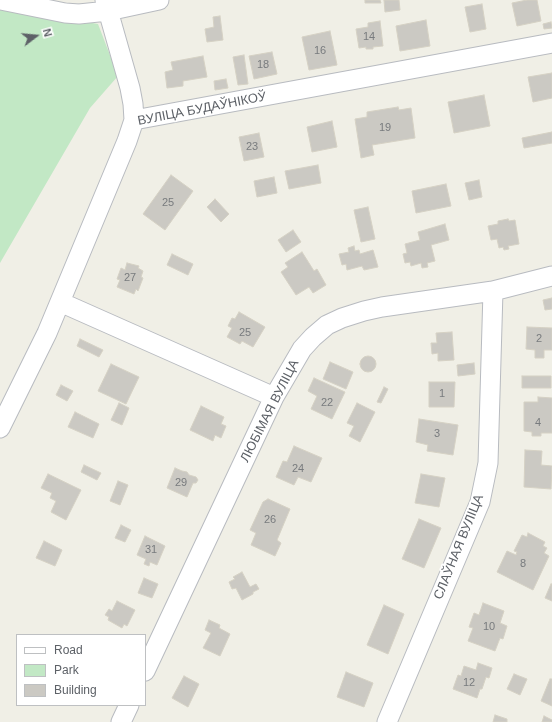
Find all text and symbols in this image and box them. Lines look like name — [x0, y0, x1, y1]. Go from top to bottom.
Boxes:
north arrow — [16, 16, 56, 56]
text: N — [41, 27, 54, 38]
house number: 14 — [363, 30, 375, 44]
house number: 16 — [314, 44, 326, 58]
house number: 18 — [257, 58, 269, 72]
street label: ВУЛІЦА БУДАЎНІКОЎ — [136, 89, 268, 129]
house number: 19 — [379, 121, 391, 135]
house number: 23 — [246, 140, 258, 154]
house number: 25 — [162, 196, 174, 210]
house number: 27 — [124, 271, 136, 285]
house number: 25 — [239, 326, 251, 340]
house number: 2 — [536, 332, 542, 346]
street label: ЛЮБІМАЯ ВУЛІЦА — [237, 357, 303, 465]
house number: 1 — [439, 387, 445, 401]
house number: 22 — [321, 396, 333, 410]
house number: 4 — [535, 416, 541, 430]
house number: 3 — [434, 427, 440, 441]
house number: 24 — [292, 462, 304, 476]
house number: 29 — [175, 476, 187, 490]
street label: СЛАЎНАЯ ВУЛІЦА — [431, 492, 487, 602]
house number: 26 — [264, 513, 276, 527]
house number: 31 — [145, 543, 157, 557]
house number: 8 — [520, 557, 526, 571]
house number: 10 — [483, 620, 495, 634]
legend — [16, 634, 146, 706]
text: Road — [54, 643, 83, 657]
text: Park — [54, 663, 79, 677]
house number: 12 — [463, 676, 475, 690]
text: Building — [54, 683, 97, 697]

